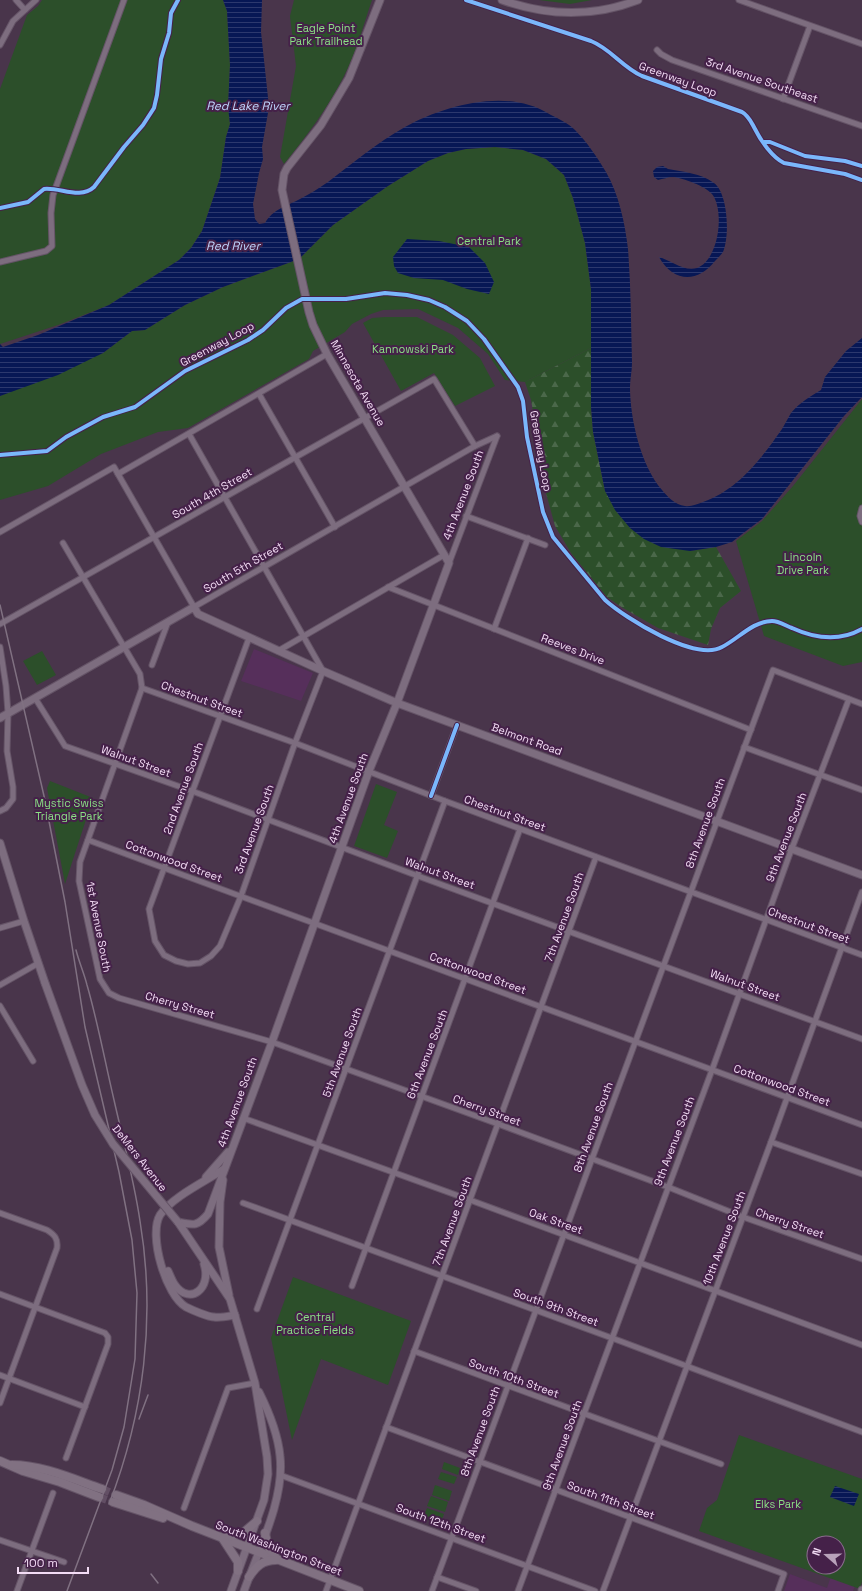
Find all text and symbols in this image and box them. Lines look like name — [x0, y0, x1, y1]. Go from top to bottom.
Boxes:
park label: Eagle Point Park Trailhead — [289, 21, 363, 48]
street label: 3rd Avenue Southeast — [704, 54, 820, 106]
street label: Greenway Loop — [637, 58, 719, 100]
water label: Red Lake River — [206, 98, 291, 114]
park label: Central Park — [457, 234, 521, 248]
water label: Red River — [206, 238, 261, 254]
street label: Greenway Loop — [177, 319, 257, 369]
street label: Minnesota Avenue — [328, 337, 388, 429]
park label: Kannowski Park — [372, 342, 454, 356]
street label: Greenway Loop — [527, 409, 555, 493]
street label: 4th Avenue South — [439, 448, 487, 542]
street label: South 4th Street — [170, 464, 254, 522]
street label: South 5th Street — [201, 539, 285, 595]
park label: Lincoln Drive Park — [777, 550, 829, 577]
street label: Reeves Drive — [539, 630, 607, 668]
street label: Chestnut Street — [159, 678, 245, 720]
street label: Belmont Road — [490, 720, 564, 758]
street label: 2nd Avenue South — [160, 740, 206, 836]
street label: Walnut Street — [99, 742, 173, 780]
street label: 4th Avenue South — [325, 751, 371, 845]
street label: 8th Avenue South — [682, 776, 728, 870]
street label: 3rd Avenue South — [231, 782, 277, 876]
street label: 9th Avenue South — [762, 790, 810, 884]
street label: Chestnut Street — [462, 792, 548, 834]
park label: Mystic Swiss Triangle Park — [35, 796, 104, 823]
street label: Cottonwood Street — [124, 837, 224, 885]
street label: Walnut Street — [403, 854, 477, 892]
street label: 7th Avenue South — [541, 870, 587, 964]
street label: 1st Avenue South — [83, 881, 115, 973]
street label: Chestnut Street — [766, 904, 852, 946]
street label: Cottonwood Street — [428, 949, 528, 997]
street label: Walnut Street — [708, 966, 782, 1004]
street label: Cherry Street — [144, 988, 216, 1022]
street label: 5th Avenue South — [319, 1005, 365, 1099]
street label: 6th Avenue South — [403, 1007, 451, 1101]
street label: 4th Avenue South — [214, 1055, 260, 1149]
street label: Cottonwood Street — [732, 1061, 832, 1109]
street label: 8th Avenue South — [570, 1080, 616, 1174]
street label: Cherry Street — [451, 1091, 523, 1129]
street label: 9th Avenue South — [650, 1094, 698, 1188]
street label: DeMers Avenue — [109, 1122, 171, 1194]
street label: 7th Avenue South — [429, 1174, 475, 1268]
street label: 10th Avenue South — [700, 1189, 748, 1287]
street label: Oak Street — [527, 1205, 585, 1237]
street label: Cherry Street — [754, 1205, 826, 1241]
street label: South 9th Street — [511, 1285, 601, 1329]
park label: Central Practice Fields — [276, 1310, 354, 1337]
street label: South 10th Street — [467, 1355, 561, 1401]
street label: 8th Avenue South — [457, 1384, 503, 1478]
street label: 9th Avenue South — [539, 1398, 585, 1492]
street label: South 11th Street — [565, 1478, 657, 1522]
park label: Elks Park — [755, 1497, 801, 1511]
street label: South 12th Street — [394, 1500, 488, 1546]
street label: South Washington Street — [214, 1517, 344, 1579]
north arrow — [806, 1535, 846, 1575]
text: N — [809, 1546, 824, 1557]
scale bar — [18, 1549, 88, 1575]
text: 100 m — [24, 1555, 58, 1571]

